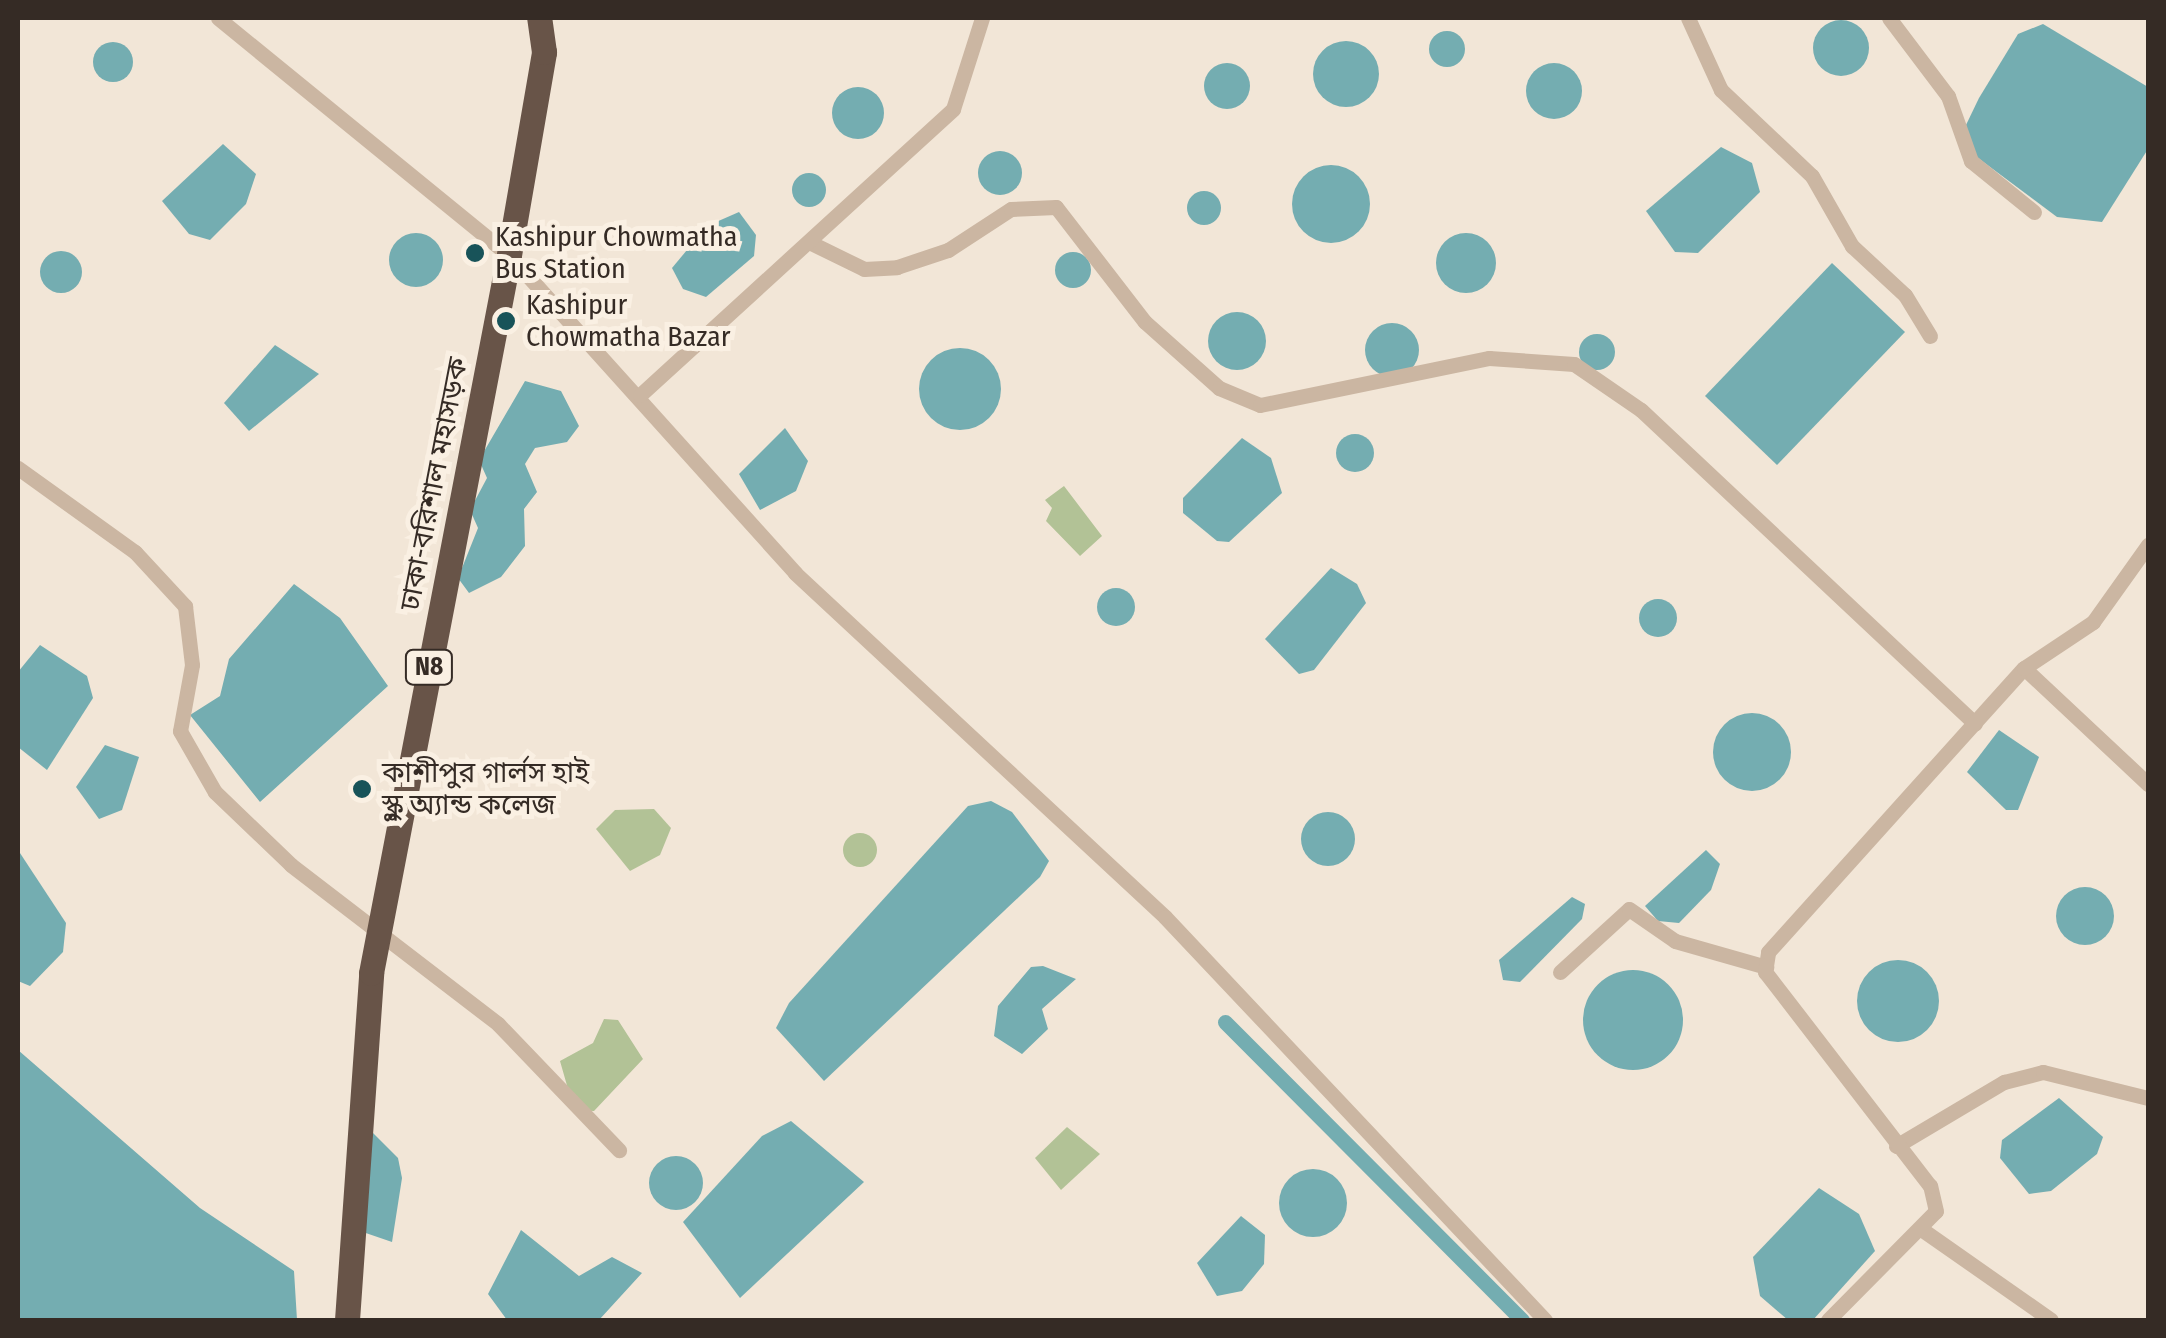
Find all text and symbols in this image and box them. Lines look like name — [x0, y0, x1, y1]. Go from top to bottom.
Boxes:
place label: Kashipur Chowmatha Bus Station — [495, 220, 737, 286]
marker: Kashipur Chowmatha Bus Station — [464, 242, 486, 264]
place label: Kashipur Chowmatha Bazar — [526, 288, 730, 354]
marker: Kashipur Chowmatha Bazar — [495, 310, 517, 332]
street label: ঢাকা-বরিশাল মহাসড়ক — [393, 355, 475, 613]
road number: N8 — [404, 647, 454, 687]
place label: কাশীপুর গার্লস হাই স্কুল অ্যান্ড কলেজ — [382, 756, 589, 822]
marker: কাশীপুর গার্লস হাই স্কুল অ্যান্ড কলেজ — [351, 778, 373, 800]

